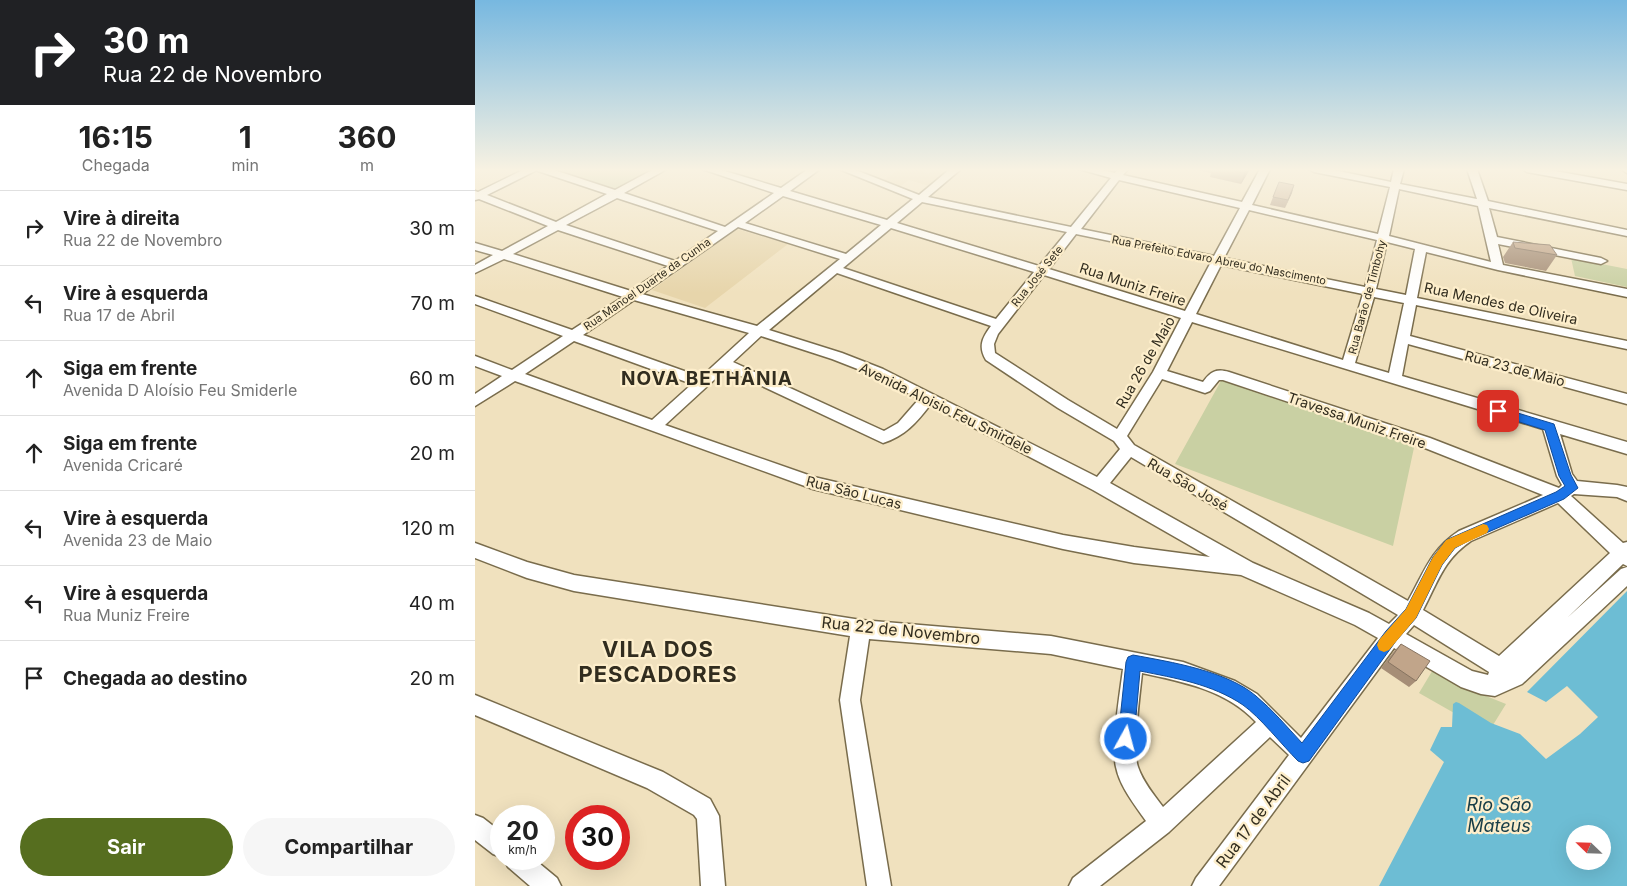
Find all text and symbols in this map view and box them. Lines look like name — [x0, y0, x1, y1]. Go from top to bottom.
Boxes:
text: 30 m — [103, 19, 189, 61]
icon: right — [20, 20, 85, 85]
text: Rua 22 de Novembro — [103, 61, 322, 87]
text: 16:15 — [79, 119, 153, 155]
text: 1 — [239, 119, 252, 155]
text: 360 — [337, 119, 396, 155]
text: Chegada — [82, 155, 150, 175]
text: min — [232, 155, 259, 175]
text: m — [360, 155, 374, 175]
text: Vire à direita — [63, 207, 180, 230]
icon: right — [20, 214, 48, 242]
text: 30 m — [409, 217, 455, 240]
text: Rua 22 de Novembro — [63, 230, 222, 250]
street label: Rua Prefeito Edvaro Abreu do Nascimento — [1111, 232, 1328, 288]
street label: Rua Manoel Duarte da Cunha — [581, 235, 713, 333]
street label: Rua Barão de Timbohy — [1345, 238, 1389, 356]
street label: Rua José Sete — [1008, 243, 1066, 309]
street label: Rua Muniz Freire — [1078, 259, 1188, 309]
street label: Rua Mendes de Oliveira — [1423, 278, 1579, 328]
text: Vire à esquerda — [63, 282, 208, 305]
icon: left — [20, 289, 48, 317]
text: 70 m — [411, 292, 455, 315]
text: Rua 17 de Abril — [63, 305, 175, 325]
street label: Rua 26 de Maio — [1112, 313, 1178, 411]
street label: Rua 23 de Maio — [1463, 346, 1567, 390]
text: Siga em frente — [63, 357, 197, 380]
street label: Avenida Aloisio Feu Smirdele — [857, 359, 1035, 457]
icon: ahead — [20, 364, 48, 392]
text: 60 m — [409, 367, 455, 390]
district label: NOVA BETHÂNIA — [621, 367, 793, 390]
text: Avenida D Aloísio Feu Smiderle — [63, 380, 297, 400]
street label: Travessa Muniz Freire — [1285, 388, 1429, 452]
pin — [1477, 390, 1519, 432]
icon: arrive — [1484, 397, 1512, 425]
text: Siga em frente — [63, 432, 197, 455]
icon: ahead — [20, 439, 48, 467]
text: 20 m — [409, 442, 455, 465]
street label: Rua São José — [1145, 454, 1231, 514]
text: Avenida Cricaré — [63, 455, 183, 475]
street label: Rua São Lucas — [804, 472, 904, 512]
text: Vire à esquerda — [63, 507, 208, 530]
icon: left — [20, 514, 48, 542]
text: 120 m — [402, 517, 455, 540]
text: Avenida 23 de Maio — [63, 530, 212, 550]
text: Vire à esquerda — [63, 582, 208, 605]
icon: left — [20, 589, 48, 617]
text: 40 m — [409, 592, 455, 615]
text: Rua Muniz Freire — [63, 605, 190, 625]
street label: Rua 22 de Novembro — [821, 612, 981, 648]
district label: VILA DOS PESCADORES — [578, 636, 738, 687]
icon: arrive — [20, 664, 48, 692]
text: Chegada ao destino — [63, 667, 247, 690]
text: 20 m — [409, 667, 455, 690]
position arrow — [1099, 712, 1151, 764]
street label: Rua 17 de Abril — [1211, 770, 1295, 872]
water label: Rio São Mateus — [1466, 794, 1532, 836]
speed limit sign: 30 — [565, 805, 630, 870]
text: 20 — [506, 816, 539, 846]
button: Sair — [20, 818, 233, 876]
button: Compartilhar — [243, 818, 455, 876]
north arrow — [1566, 825, 1611, 870]
map controls — [1566, 825, 1611, 870]
text: km/h — [508, 842, 537, 857]

